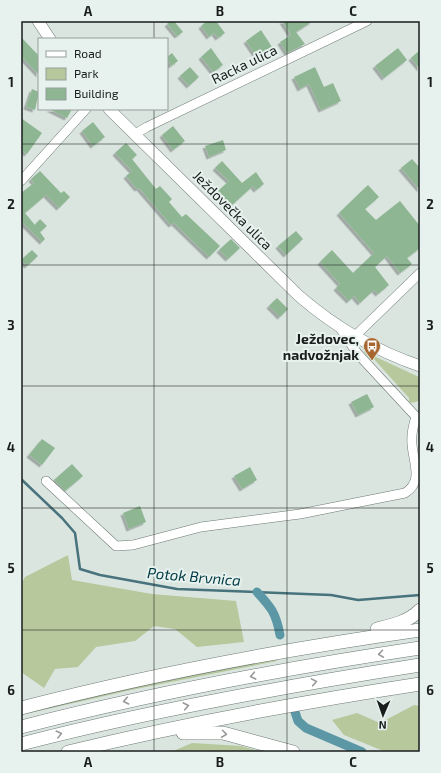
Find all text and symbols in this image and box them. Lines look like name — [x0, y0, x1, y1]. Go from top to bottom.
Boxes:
text: A — [84, 3, 93, 19]
text: B — [216, 3, 224, 19]
text: C — [349, 3, 357, 19]
legend — [38, 38, 168, 110]
street label: Racka ulica — [208, 41, 280, 87]
text: Road — [74, 46, 102, 60]
text: Park — [74, 66, 99, 80]
text: 1 — [8, 74, 14, 90]
text: 1 — [427, 74, 433, 90]
text: Building — [74, 86, 119, 100]
street label: Ježdovečka ulica — [190, 167, 276, 253]
text: 2 — [7, 196, 15, 212]
text: 2 — [426, 196, 434, 212]
text: 3 — [7, 317, 15, 333]
text: 3 — [426, 317, 434, 333]
place label: Ježdovec, nadvožnjak — [283, 330, 359, 363]
bus stop icon: Ježdovec, nadvožnjak — [362, 336, 382, 361]
text: 4 — [7, 439, 15, 455]
text: 4 — [426, 439, 434, 455]
text: 5 — [7, 560, 15, 576]
text: 5 — [426, 560, 434, 576]
water label: Potok Brvnica — [146, 563, 242, 589]
one-way arrow — [378, 649, 384, 658]
one-way arrow — [250, 671, 256, 680]
one-way arrow — [310, 679, 317, 687]
text: 6 — [7, 682, 15, 698]
text: 6 — [426, 682, 434, 698]
north arrow — [363, 695, 403, 735]
one-way arrow — [123, 697, 129, 705]
one-way arrow — [183, 703, 189, 711]
text: N — [378, 719, 387, 732]
one-way arrow — [221, 729, 227, 738]
one-way arrow — [55, 730, 62, 739]
text: A — [84, 754, 93, 770]
text: B — [216, 754, 224, 770]
text: C — [349, 754, 357, 770]

